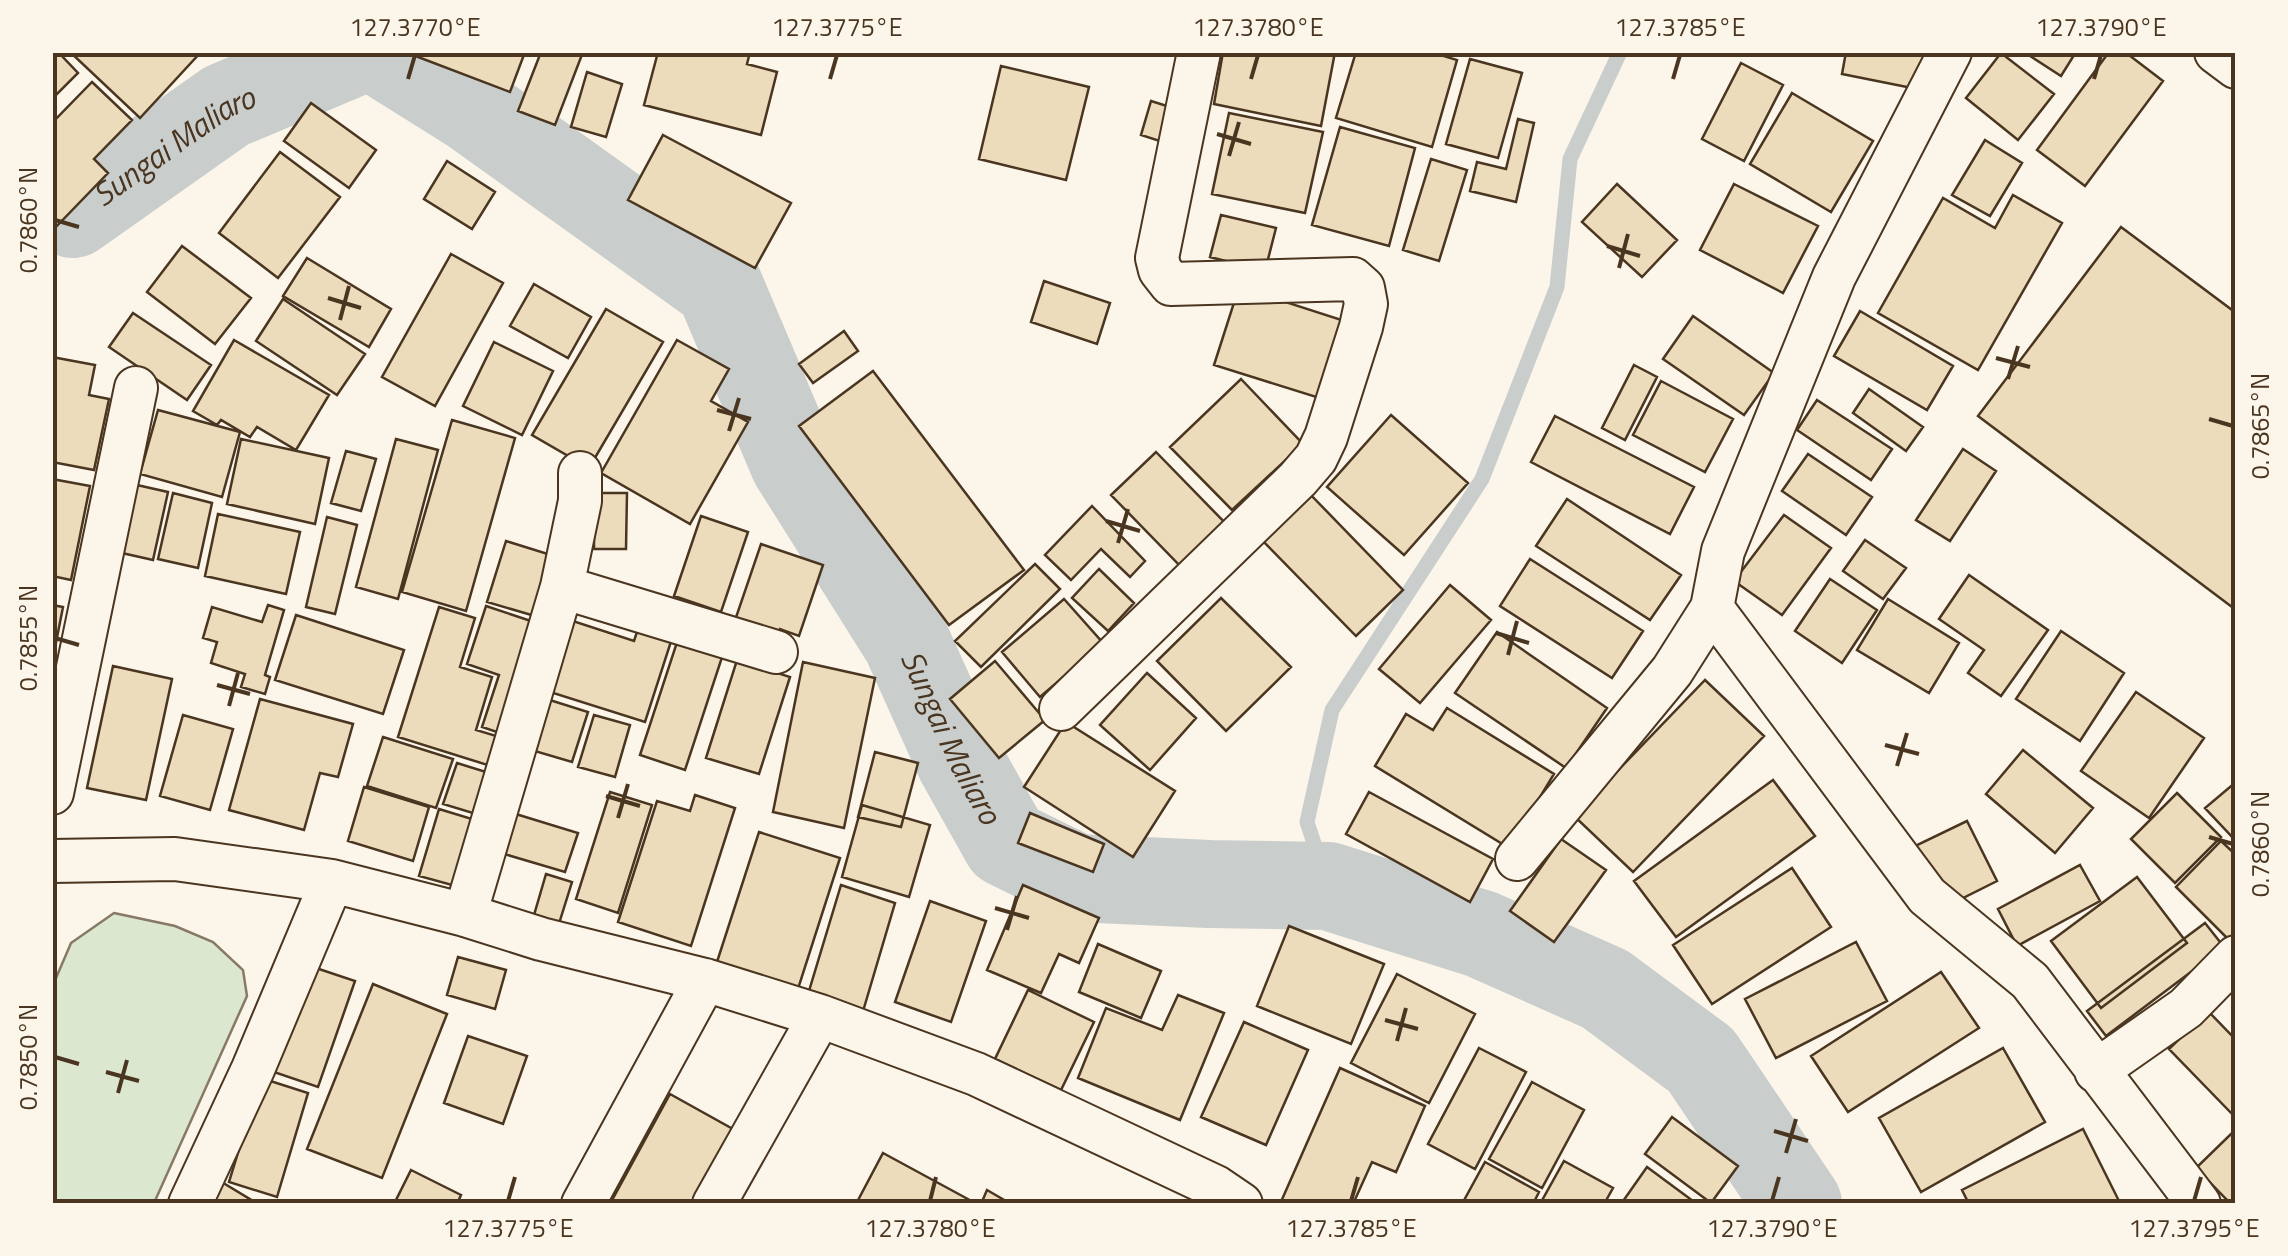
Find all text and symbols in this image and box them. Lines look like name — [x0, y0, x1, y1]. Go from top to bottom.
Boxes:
text: 127.3770°E — [349, 8, 481, 46]
text: 127.3775°E — [771, 8, 903, 46]
text: 127.3780°E — [1192, 8, 1324, 46]
text: 127.3785°E — [1614, 8, 1746, 46]
text: 127.3790°E — [2035, 8, 2167, 46]
water label: Sungai Maliaro — [82, 72, 263, 217]
text: 0.7860°N — [9, 167, 47, 273]
text: 0.7865°N — [2241, 373, 2279, 479]
text: 0.7855°N — [9, 585, 47, 691]
water label: Sungai Maliaro — [889, 642, 1015, 834]
text: 0.7860°N — [2241, 791, 2279, 897]
text: 0.7850°N — [9, 1004, 47, 1110]
text: 127.3775°E — [442, 1209, 574, 1247]
text: 127.3780°E — [864, 1209, 996, 1247]
text: 127.3785°E — [1285, 1209, 1417, 1247]
text: 127.3790°E — [1706, 1209, 1838, 1247]
text: 127.3795°E — [2128, 1209, 2260, 1247]

